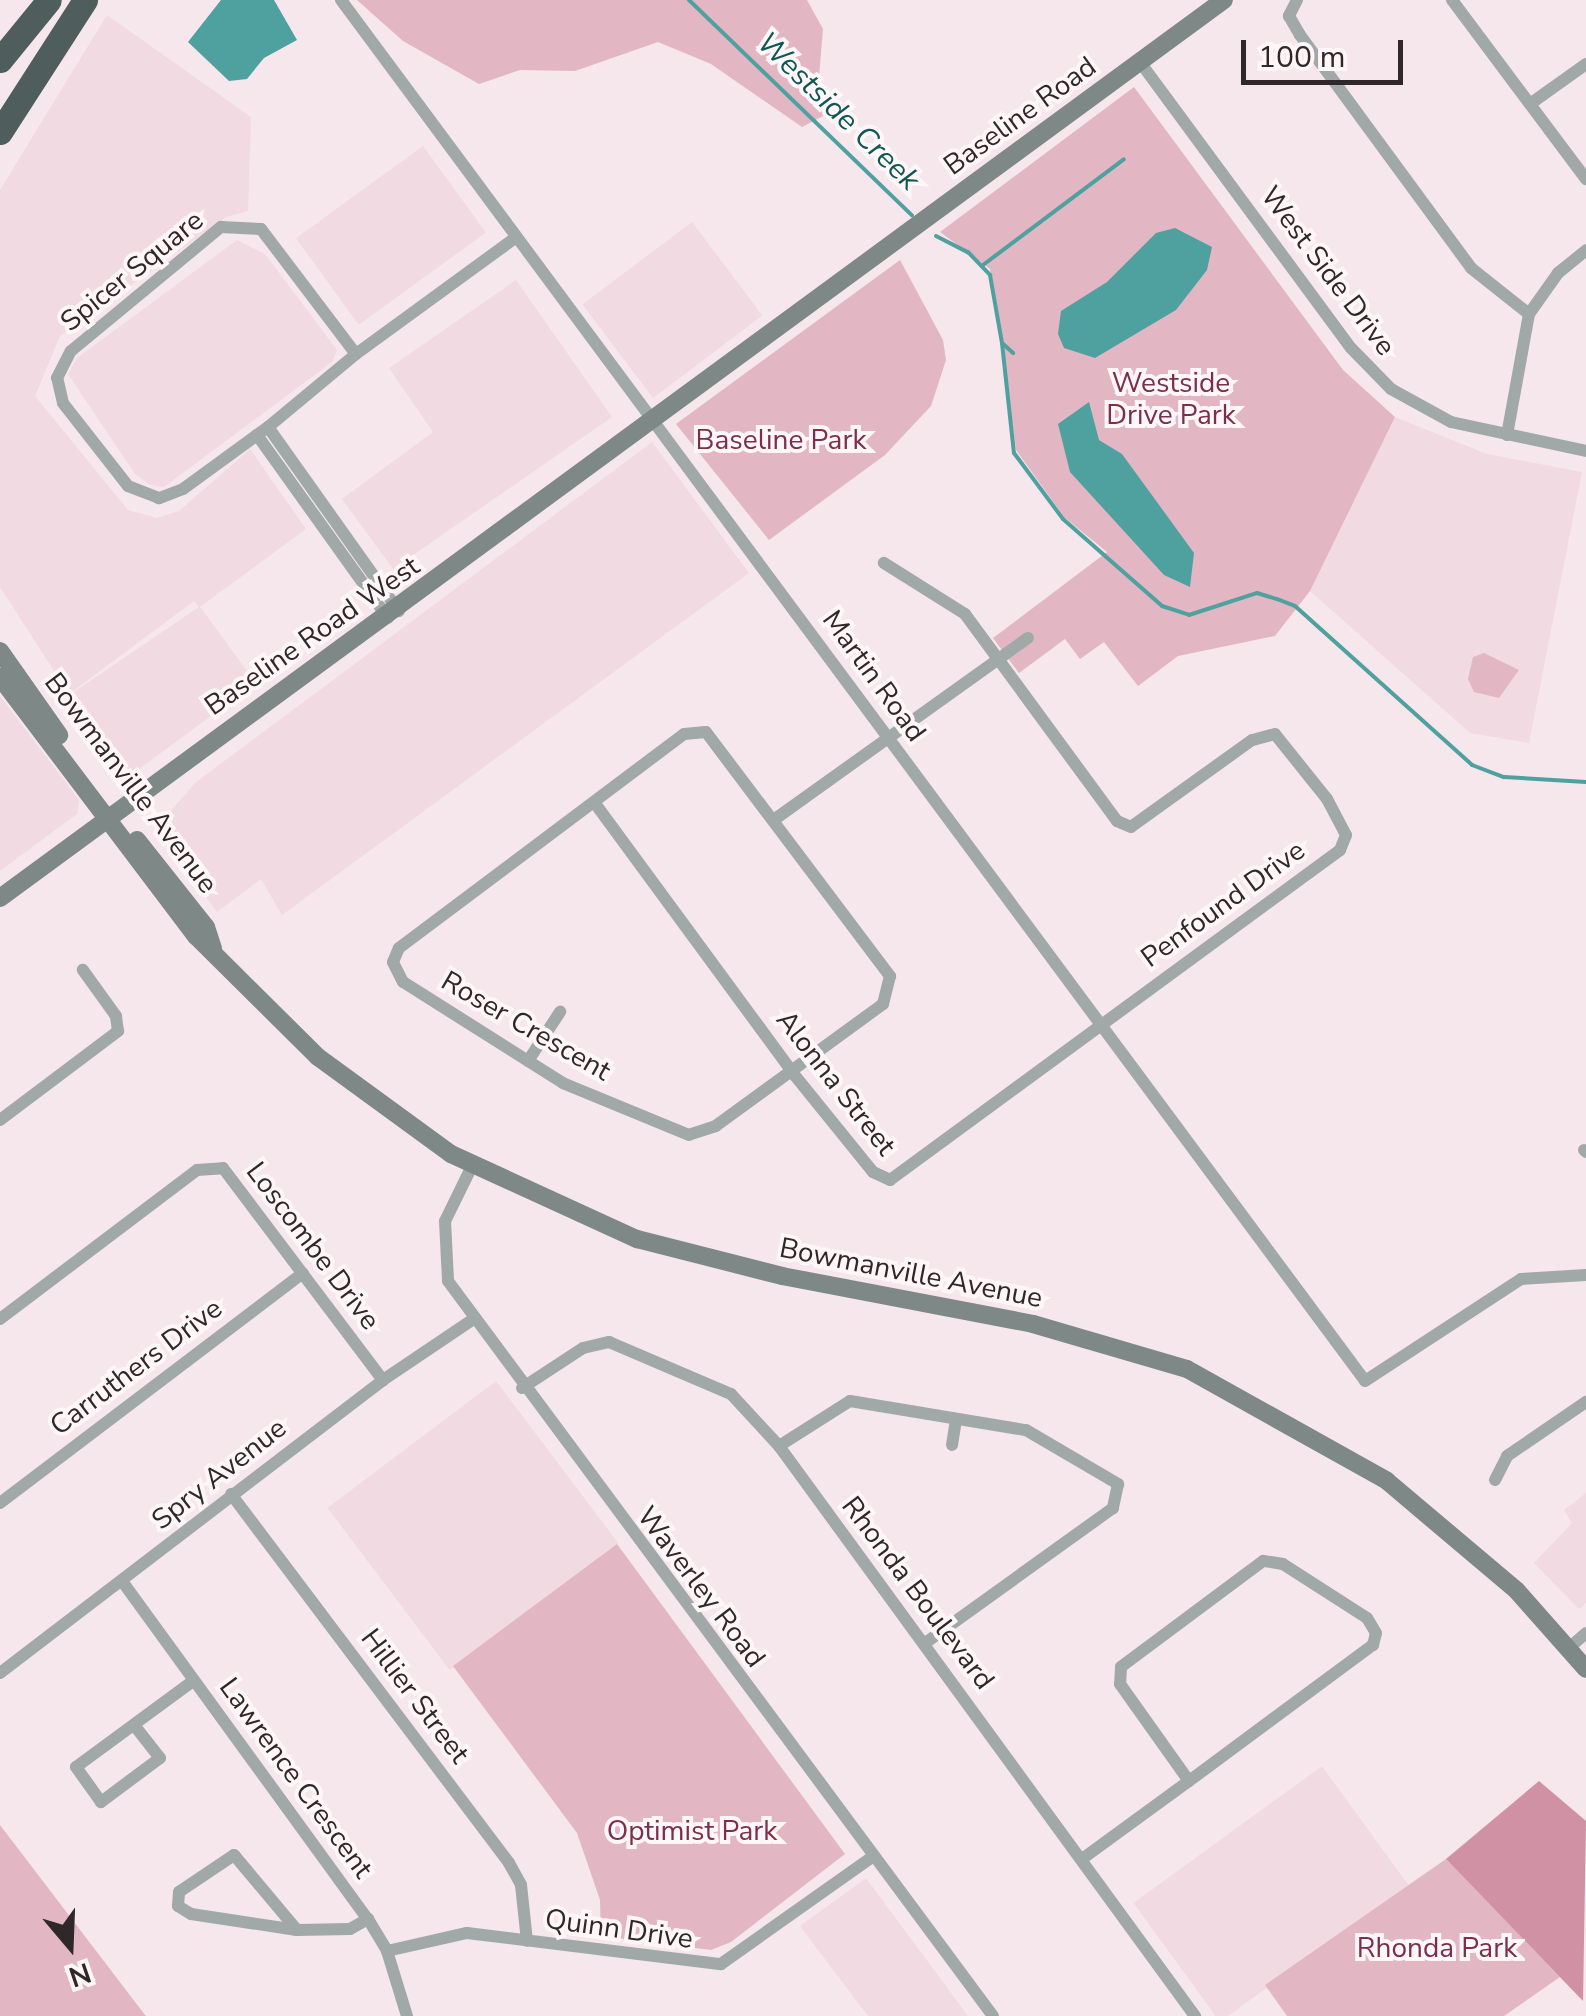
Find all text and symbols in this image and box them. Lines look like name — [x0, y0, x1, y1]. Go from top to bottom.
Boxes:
scale bar — [1246, 20, 1408, 82]
water label: Westside Creek — [749, 25, 927, 199]
text: 100 m — [1258, 37, 1345, 78]
street label: Baseline Road — [937, 49, 1103, 183]
street label: West Side Drive — [1254, 180, 1402, 362]
street label: Spicer Square — [54, 203, 210, 339]
park label: Westside Drive Park — [1106, 366, 1236, 432]
park label: Baseline Park — [696, 423, 866, 457]
street label: Baseline Road West — [198, 549, 426, 723]
street label: Martin Road — [815, 604, 933, 748]
street label: Bowmanville Avenue — [37, 666, 225, 900]
street label: Penfound Drive — [1135, 833, 1311, 975]
street label: Roser Crescent — [435, 964, 617, 1088]
street label: Alonna Street — [769, 1004, 903, 1162]
street label: Loscombe Drive — [239, 1156, 387, 1336]
street label: Bowmanville Avenue — [777, 1231, 1045, 1315]
street label: Carruthers Drive — [43, 1291, 229, 1443]
street label: Spry Avenue — [145, 1411, 293, 1537]
street label: Rhonda Boulevard — [835, 1490, 1001, 1696]
street label: Waverley Road — [630, 1500, 772, 1674]
street label: Hillier Street — [354, 1622, 476, 1770]
street label: Lawrence Crescent — [212, 1671, 380, 1885]
park label: Optimist Park — [607, 1814, 777, 1848]
north arrow — [20, 1896, 120, 1996]
street label: Quinn Drive — [543, 1902, 695, 1956]
park label: Rhonda Park — [1357, 1931, 1517, 1965]
text: N — [64, 1953, 96, 1996]

